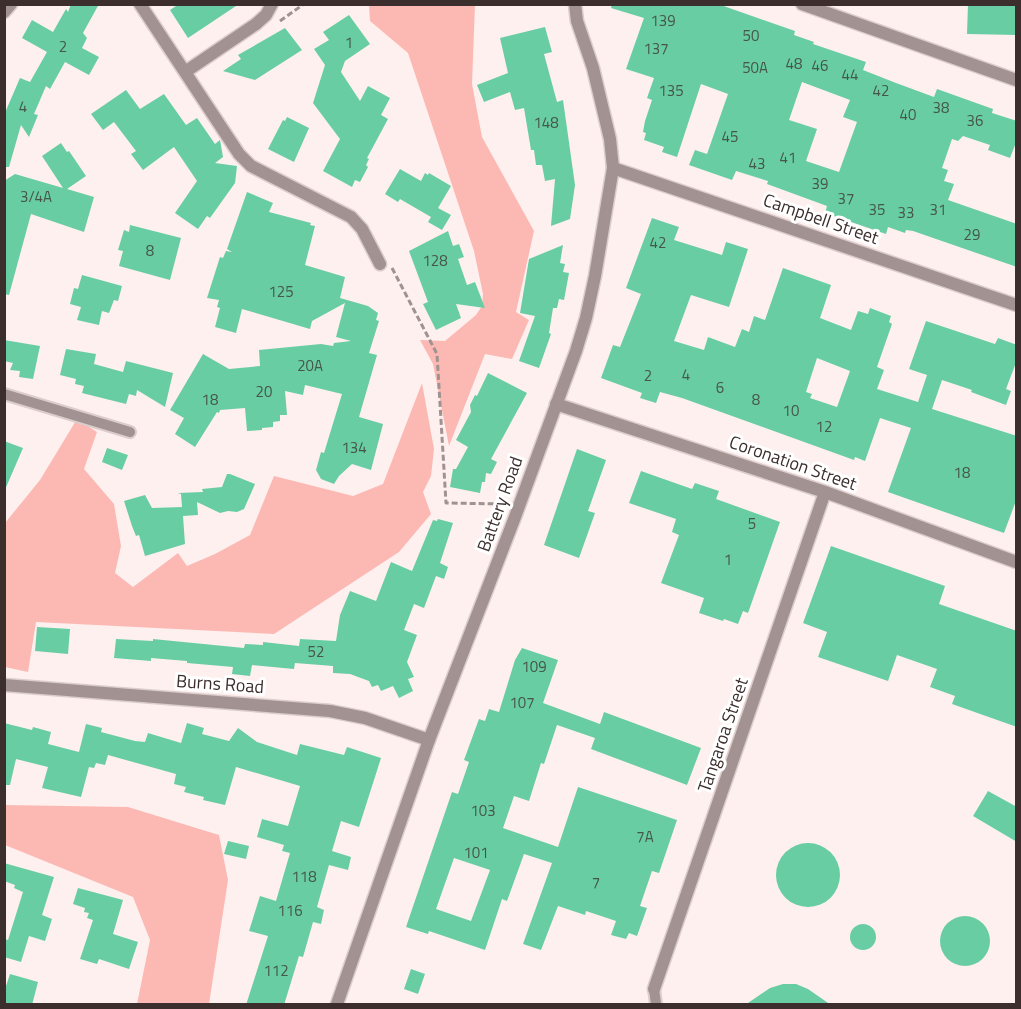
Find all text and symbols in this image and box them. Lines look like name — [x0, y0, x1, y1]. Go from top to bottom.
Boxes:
house number: 139 — [650, 9, 676, 32]
house number: 50 — [743, 24, 759, 47]
house number: 1 — [345, 31, 353, 54]
house number: 2 — [59, 35, 67, 58]
house number: 137 — [643, 37, 669, 60]
house number: 48 — [786, 52, 802, 75]
house number: 46 — [812, 54, 828, 77]
house number: 50A — [742, 56, 768, 79]
house number: 44 — [842, 63, 858, 86]
house number: 135 — [658, 79, 684, 102]
house number: 42 — [873, 79, 889, 102]
house number: 4 — [19, 95, 27, 118]
house number: 38 — [933, 96, 949, 119]
house number: 40 — [900, 103, 916, 126]
house number: 36 — [967, 109, 983, 132]
house number: 148 — [533, 111, 559, 134]
house number: 45 — [722, 125, 738, 148]
house number: 41 — [780, 146, 796, 169]
house number: 43 — [749, 152, 765, 175]
house number: 39 — [812, 172, 828, 195]
house number: 3/4A — [20, 185, 52, 208]
street label: Campbell Street — [760, 186, 883, 251]
house number: 37 — [838, 187, 854, 210]
house number: 35 — [869, 198, 885, 221]
house number: 31 — [930, 198, 946, 221]
house number: 33 — [898, 201, 914, 224]
house number: 29 — [964, 223, 980, 246]
house number: 42 — [650, 231, 666, 254]
house number: 8 — [146, 239, 154, 262]
house number: 128 — [422, 249, 448, 272]
house number: 125 — [268, 280, 294, 303]
house number: 20A — [297, 354, 323, 377]
house number: 4 — [682, 363, 690, 386]
house number: 2 — [644, 364, 652, 387]
house number: 6 — [716, 376, 724, 399]
house number: 20 — [256, 380, 272, 403]
house number: 18 — [202, 388, 218, 411]
house number: 8 — [752, 388, 760, 411]
house number: 10 — [783, 399, 799, 422]
house number: 12 — [816, 415, 832, 438]
street label: Coronation Street — [726, 428, 861, 497]
house number: 134 — [341, 436, 367, 459]
street label: Battery Road — [470, 452, 529, 555]
house number: 18 — [954, 461, 970, 484]
house number: 5 — [748, 512, 756, 535]
house number: 1 — [724, 548, 732, 571]
house number: 52 — [308, 640, 324, 663]
house number: 109 — [521, 655, 547, 678]
street label: Burns Road — [175, 667, 265, 700]
street label: Tangaroa Street — [690, 673, 755, 796]
house number: 107 — [509, 691, 535, 714]
house number: 103 — [470, 799, 496, 822]
house number: 7A — [636, 825, 654, 848]
house number: 101 — [463, 841, 489, 864]
house number: 118 — [291, 865, 317, 888]
house number: 7 — [592, 871, 600, 894]
house number: 116 — [277, 899, 303, 922]
house number: 112 — [263, 959, 289, 982]

